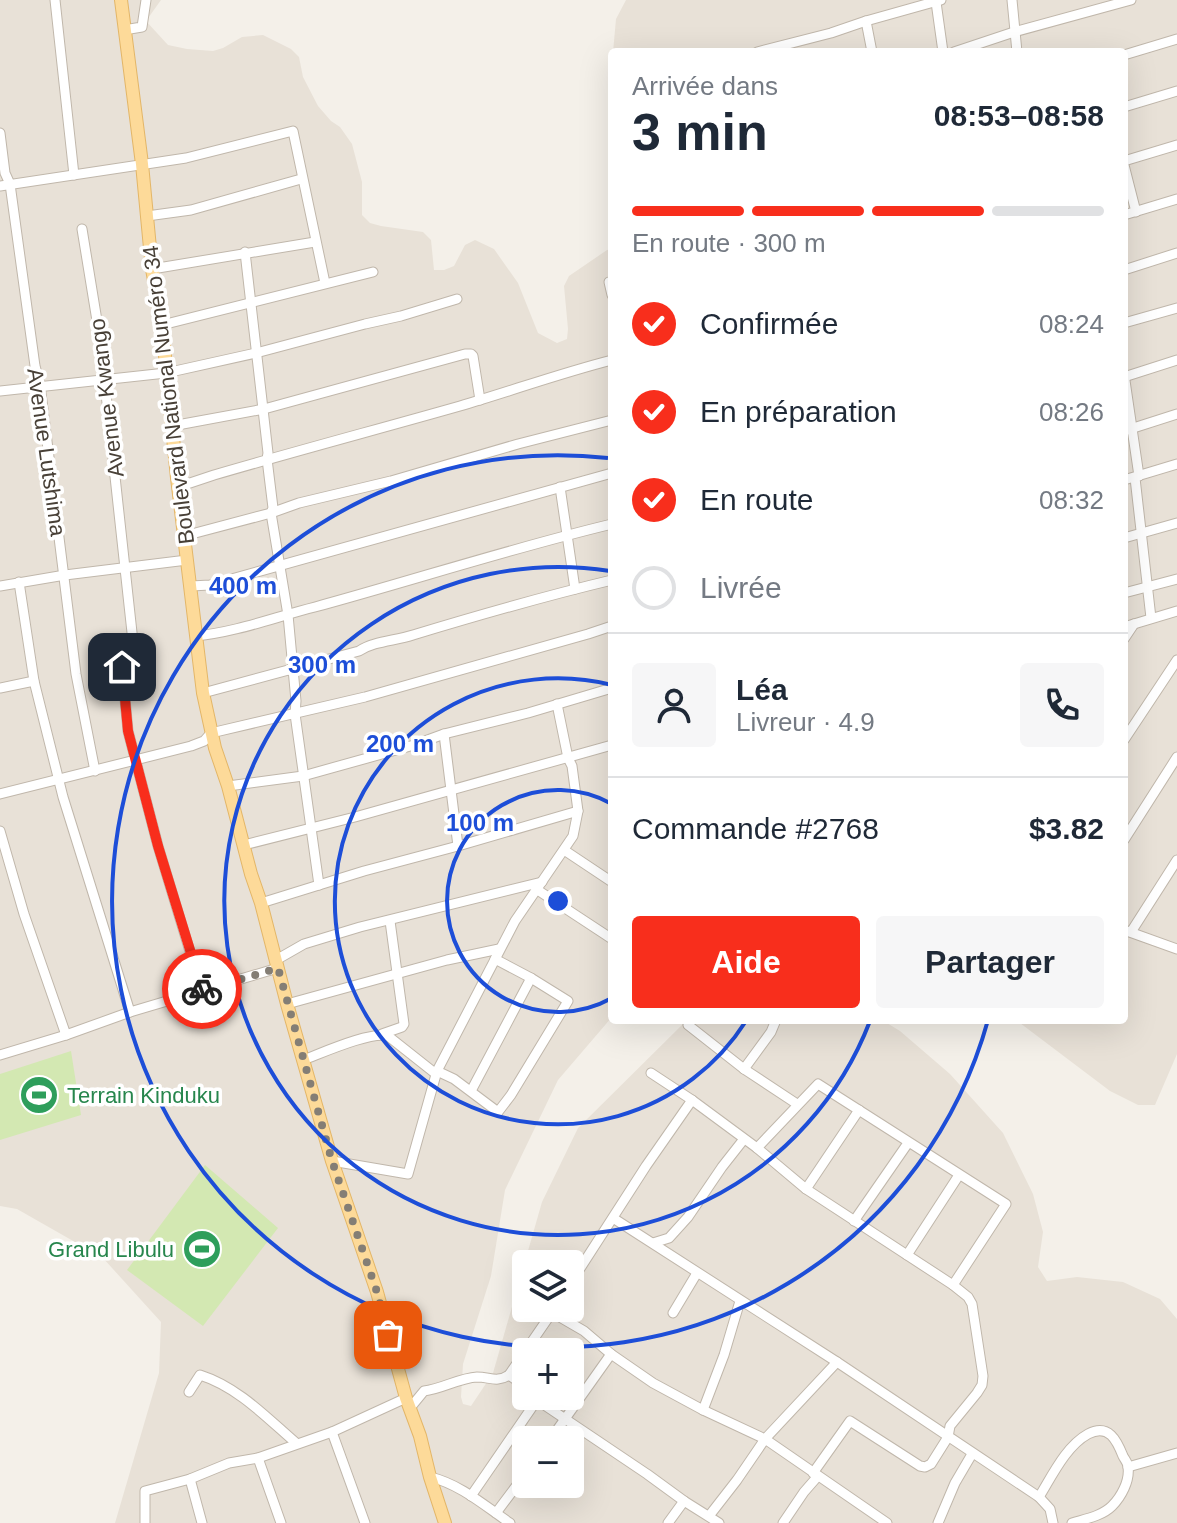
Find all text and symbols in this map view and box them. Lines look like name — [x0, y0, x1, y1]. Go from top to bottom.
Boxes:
text: Arrivée dans — [632, 71, 778, 101]
text: 08:53–08:58 — [934, 99, 1104, 132]
text: 3 min — [632, 103, 768, 161]
text: En route · 300 m — [632, 228, 826, 258]
street label: Boulevard National Numéro 34 — [138, 244, 199, 546]
icon: check — [632, 302, 676, 346]
text: Confirmée — [700, 307, 838, 340]
text: 08:24 — [1039, 309, 1104, 339]
street label: Avenue Kwango — [84, 317, 129, 479]
street label: Avenue Lutshima — [22, 366, 71, 539]
icon: check — [632, 390, 676, 434]
text: En préparation — [700, 395, 897, 428]
text: 08:26 — [1039, 397, 1104, 427]
icon: check — [632, 478, 676, 522]
text: En route — [700, 483, 813, 516]
text: 08:32 — [1039, 485, 1104, 515]
text: Livrée — [700, 571, 782, 604]
text: 400 m — [209, 572, 277, 599]
pin — [88, 633, 156, 701]
icon: home — [100, 645, 144, 689]
text: 300 m — [288, 651, 356, 678]
button: person — [632, 663, 716, 747]
button: phone — [1020, 663, 1104, 747]
text: Léa — [736, 673, 788, 706]
text: Livreur · 4.9 — [736, 707, 875, 737]
text: 200 m — [366, 730, 434, 757]
text: 100 m — [446, 809, 514, 836]
text: Commande #2768 — [632, 812, 879, 845]
text: $3.82 — [1029, 812, 1104, 845]
centre of rings — [544, 887, 572, 915]
button: Aide — [632, 916, 860, 1008]
button: Partager — [876, 916, 1104, 1008]
courier — [162, 949, 242, 1029]
icon: bike — [180, 967, 224, 1011]
sports icon: Terrain Kinduku — [18, 1074, 60, 1116]
place label: Terrain Kinduku — [67, 1083, 220, 1108]
sports icon: Grand Libulu — [181, 1228, 223, 1270]
place label: Grand Libulu — [48, 1237, 174, 1262]
map controls — [512, 1250, 584, 1498]
button: layers — [512, 1250, 584, 1322]
pin — [354, 1301, 422, 1369]
icon: bag — [366, 1313, 410, 1357]
button: + — [512, 1338, 584, 1410]
button: − — [512, 1426, 584, 1498]

